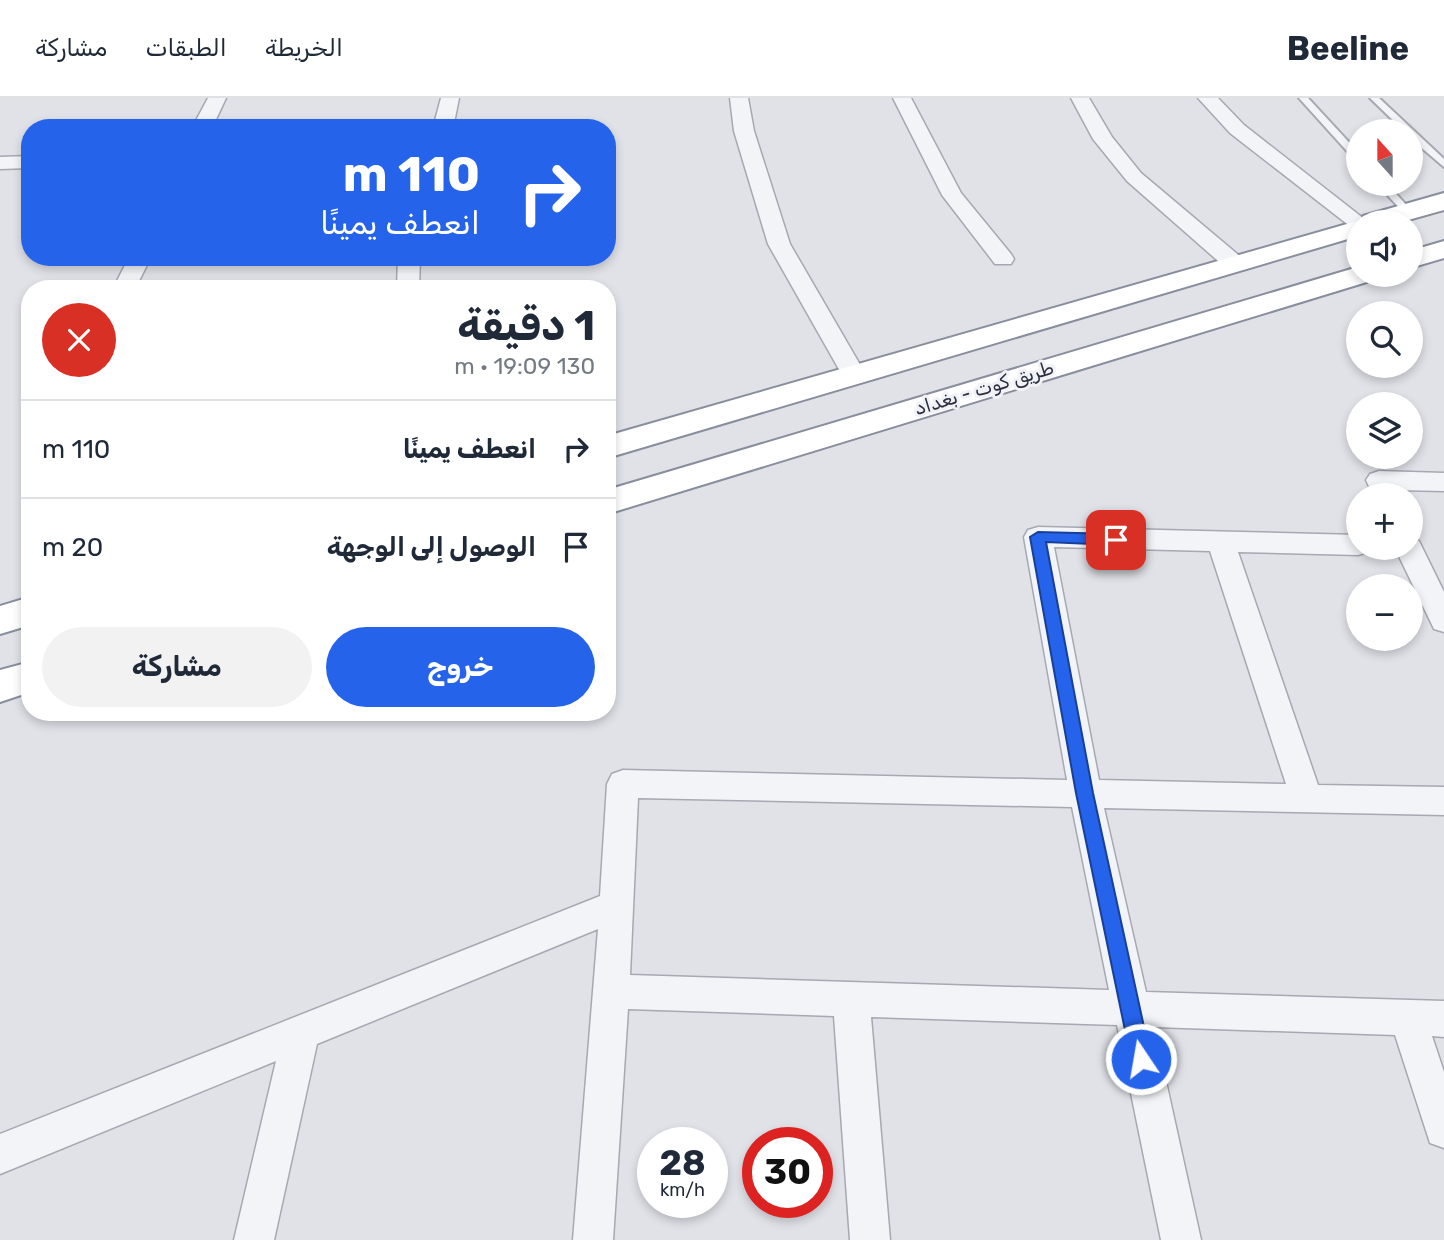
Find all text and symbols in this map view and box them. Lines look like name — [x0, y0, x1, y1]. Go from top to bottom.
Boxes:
text: Beeline — [1287, 29, 1409, 68]
text: مشاركة — [35, 34, 107, 62]
text: الطبقات — [145, 34, 227, 62]
text: الخريطة — [265, 34, 343, 62]
north arrow — [1346, 119, 1423, 196]
map controls — [1346, 119, 1423, 651]
text: 110 m — [343, 145, 480, 203]
icon: right — [504, 147, 595, 238]
text: انعطف يمينًا — [320, 204, 480, 242]
button: sound — [1346, 210, 1423, 287]
text: 1 دقيقة — [457, 301, 595, 351]
button: search — [1346, 301, 1423, 378]
button: close — [42, 303, 116, 377]
text: 130 m · 19:09 — [454, 352, 595, 380]
street label: طريق كوت - بغداد — [912, 356, 1056, 420]
button: layers — [1346, 392, 1423, 469]
icon: right — [557, 430, 595, 468]
text: 110 m — [42, 434, 110, 465]
text: انعطف يمينًا — [403, 434, 536, 465]
button: + — [1346, 483, 1423, 560]
pin — [1086, 510, 1146, 570]
icon: arrive — [1097, 521, 1135, 559]
icon: arrive — [557, 528, 595, 566]
text: 20 m — [42, 532, 103, 563]
text: الوصول إلى الوجهة — [327, 532, 536, 563]
button: − — [1346, 574, 1423, 651]
button: مشاركة — [42, 627, 312, 707]
button: خروج — [326, 627, 595, 707]
position arrow — [1104, 1022, 1178, 1096]
speed limit sign: 30 — [742, 1127, 833, 1218]
text: 28 — [659, 1142, 706, 1184]
text: km/h — [660, 1179, 705, 1201]

